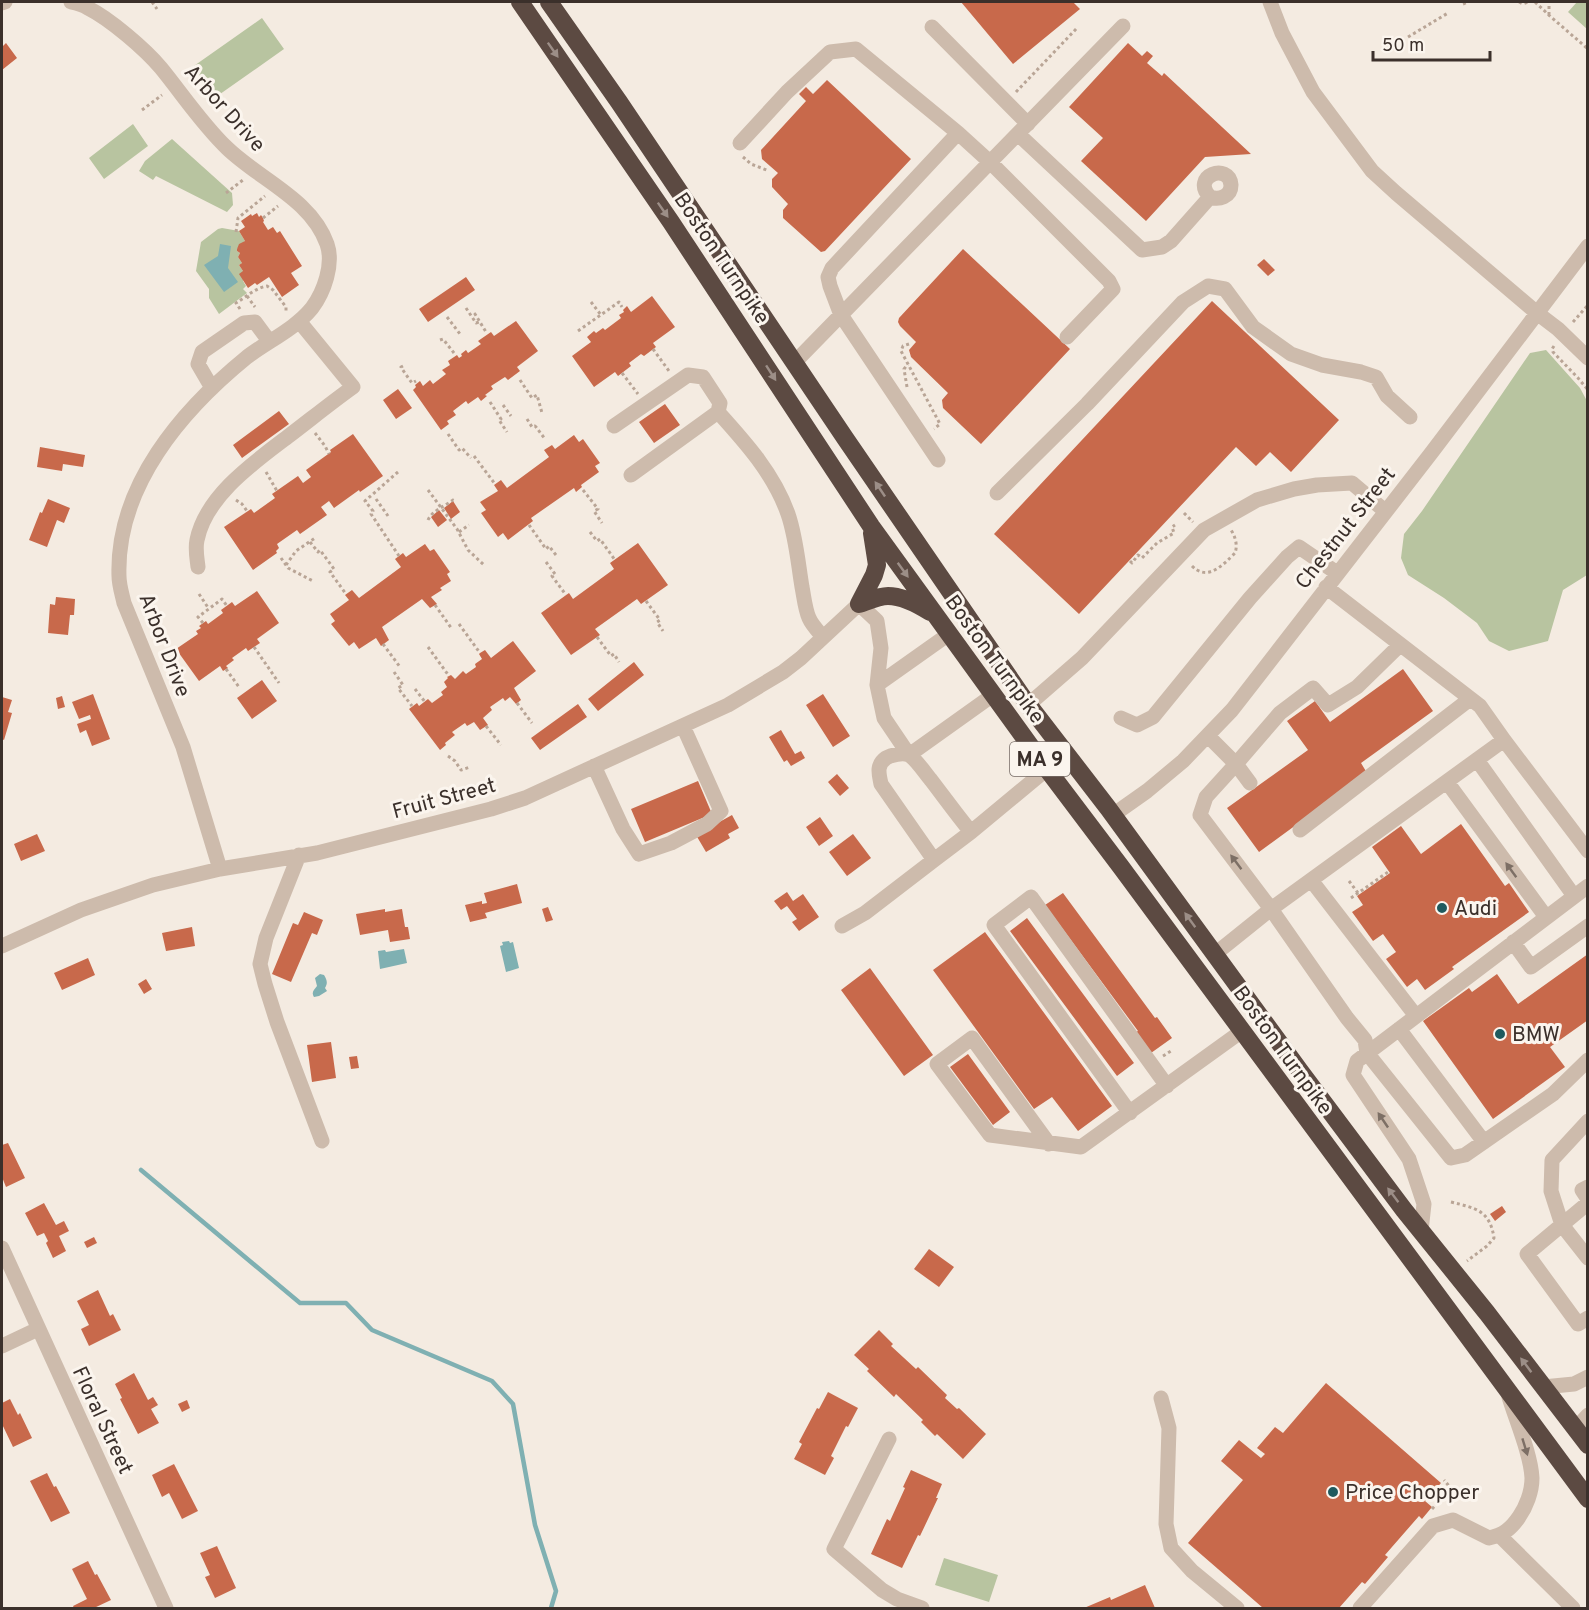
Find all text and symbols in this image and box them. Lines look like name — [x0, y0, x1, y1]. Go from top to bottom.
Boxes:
scale bar — [1373, 24, 1490, 62]
text: 50 m — [1382, 35, 1424, 58]
one-way arrow — [547, 41, 559, 57]
street label: Arbor Drive — [177, 59, 270, 159]
street label: Boston Turnpike — [667, 188, 775, 330]
one-way arrow — [657, 202, 669, 218]
one-way arrow — [765, 365, 776, 381]
street label: Chestnut Street — [1290, 462, 1402, 596]
one-way arrow — [874, 481, 885, 498]
one-way arrow — [896, 562, 908, 577]
street label: Arbor Drive — [131, 590, 196, 701]
street label: Boston Turnpike — [938, 590, 1050, 730]
road number: MA 9 — [1010, 742, 1070, 776]
street label: Fruit Street — [390, 773, 499, 826]
one-way arrow — [1230, 855, 1242, 870]
one-way arrow — [1506, 862, 1518, 877]
place label: Audi — [1454, 896, 1497, 923]
marker: Audi — [1435, 901, 1449, 915]
one-way arrow — [1184, 913, 1196, 929]
street label: Boston Turnpike — [1226, 981, 1338, 1121]
place label: BMW — [1512, 1022, 1560, 1049]
marker: BMW — [1493, 1027, 1507, 1041]
one-way arrow — [1378, 1112, 1389, 1128]
one-way arrow — [1388, 1188, 1400, 1203]
one-way arrow — [1521, 1358, 1533, 1373]
street label: Floral Street — [65, 1362, 138, 1479]
one-way arrow — [1521, 1438, 1530, 1456]
place label: Price Chopper — [1345, 1480, 1480, 1507]
marker: Price Chopper — [1326, 1485, 1340, 1499]

